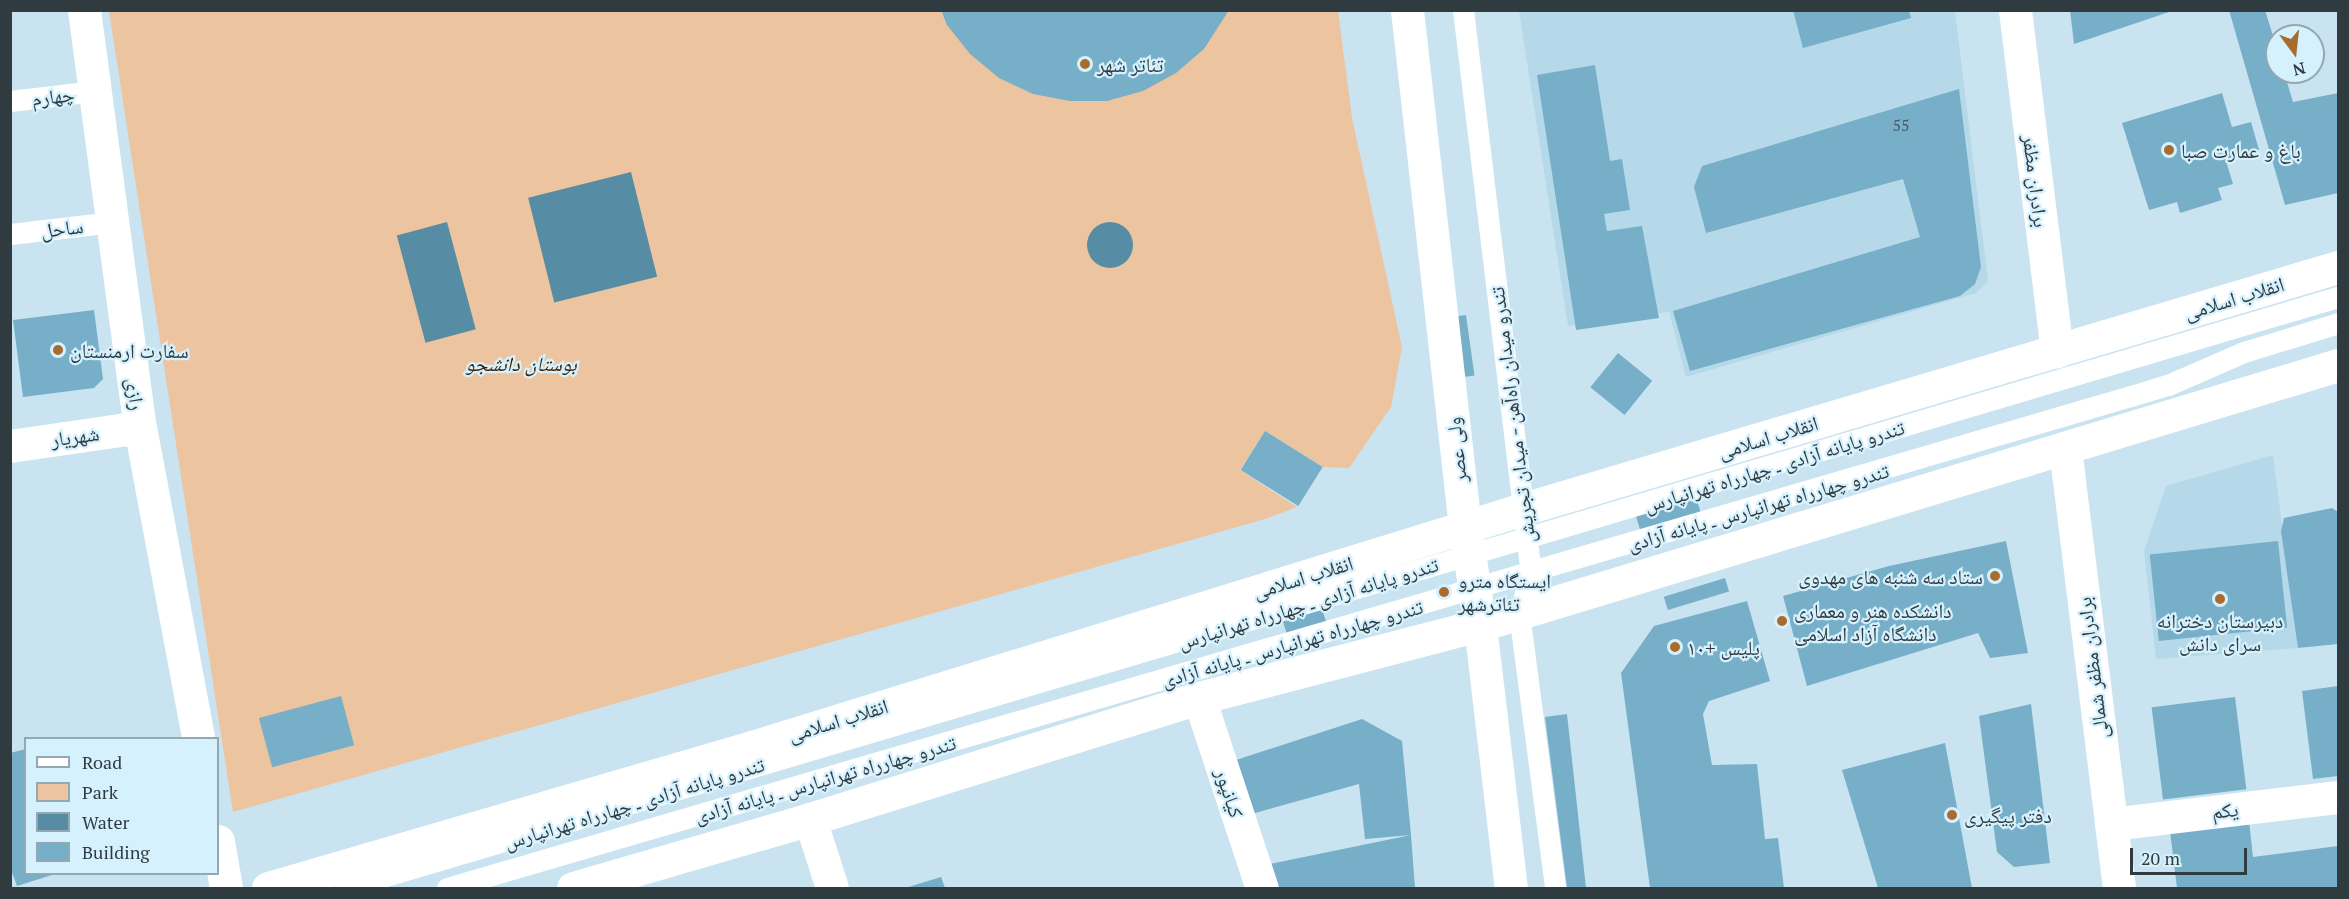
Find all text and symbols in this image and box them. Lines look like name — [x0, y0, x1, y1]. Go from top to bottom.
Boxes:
north arrow — [2265, 24, 2325, 84]
place label: تئاتر شهر — [1097, 52, 1163, 76]
marker: تئاتر شهر — [1078, 57, 1092, 71]
text: N — [2290, 57, 2308, 82]
street label: چهارم — [30, 81, 76, 111]
house number: 55 — [1892, 115, 1910, 135]
street label: برادران مظفر — [2018, 133, 2054, 229]
place label: باغ و عمارت صبا — [2181, 138, 2301, 162]
marker: باغ و عمارت صبا — [2162, 143, 2176, 157]
street label: ساحل — [39, 213, 85, 243]
street label: انقلاب اسلامی — [2181, 271, 2287, 325]
street label: تندرو میدان راه‌آهن - میدان تجریش — [1484, 285, 1540, 545]
place label: سفارت ارمنستان — [70, 338, 189, 362]
marker: سفارت ارمنستان — [51, 343, 65, 357]
park label: بوستان دانشجو — [465, 351, 577, 375]
street label: رازی — [122, 376, 150, 412]
street label: انقلاب اسلامی — [1715, 410, 1821, 464]
street label: تندرو پایانه آزادی ـ چهارراه تهرانپارس — [1641, 415, 1907, 517]
street label: ولی عصر — [1441, 416, 1471, 484]
street label: شهریار — [49, 421, 101, 451]
street label: تندرو چهارراه تهرانپارس ـ پایانه آزادی — [1625, 458, 1891, 556]
street label: انقلاب اسلامی — [1250, 550, 1356, 604]
street label: تندرو پایانه آزادی ـ چهارراه تهرانپارس — [1175, 552, 1441, 654]
place label: ستاد سه شنبه های مهدوی — [1798, 564, 1983, 588]
place label: ایستگاه مترو تئاترشهر — [1458, 568, 1551, 615]
marker: ستاد سه شنبه های مهدوی — [1988, 569, 2002, 583]
marker: ایستگاه مترو تئاترشهر — [1435, 583, 1453, 601]
marker: دبیرستان دخترانه سرای دانش — [2213, 592, 2227, 606]
street label: تندرو چهارراه تهرانپارس ـ پایانه آزادی — [1159, 594, 1425, 692]
street label: برادران مظفر شمالی — [2071, 596, 2113, 740]
place label: دانشکده هنر و معماری دانشگاه آزاد اسلامی — [1794, 598, 1951, 645]
place label: دبیرستان دخترانه سرای دانش — [2157, 608, 2283, 655]
marker: دانشکده هنر و معماری دانشگاه آزاد اسلامی — [1775, 614, 1789, 628]
place label: پلیس +۱۰ — [1687, 635, 1760, 659]
marker: پلیس +۱۰ — [1668, 640, 1682, 654]
street label: انقلاب اسلامی — [785, 693, 891, 747]
street label: تندرو چهارراه تهرانپارس ـ پایانه آزادی — [692, 730, 958, 828]
legend — [24, 737, 219, 875]
text: Road — [82, 750, 122, 774]
street label: تندرو پایانه آزادی ـ چهارراه تهرانپارس — [501, 752, 767, 854]
street label: کیانپور — [1211, 765, 1249, 821]
text: Park — [82, 780, 118, 804]
street label: یکم — [2210, 796, 2240, 824]
place label: دفتر پیگیری — [1964, 803, 2052, 827]
marker: دفتر پیگیری — [1945, 808, 1959, 822]
text: Water — [82, 810, 129, 834]
scale bar — [2133, 836, 2250, 874]
text: Building — [82, 840, 150, 864]
text: 20 m — [2141, 846, 2180, 870]

